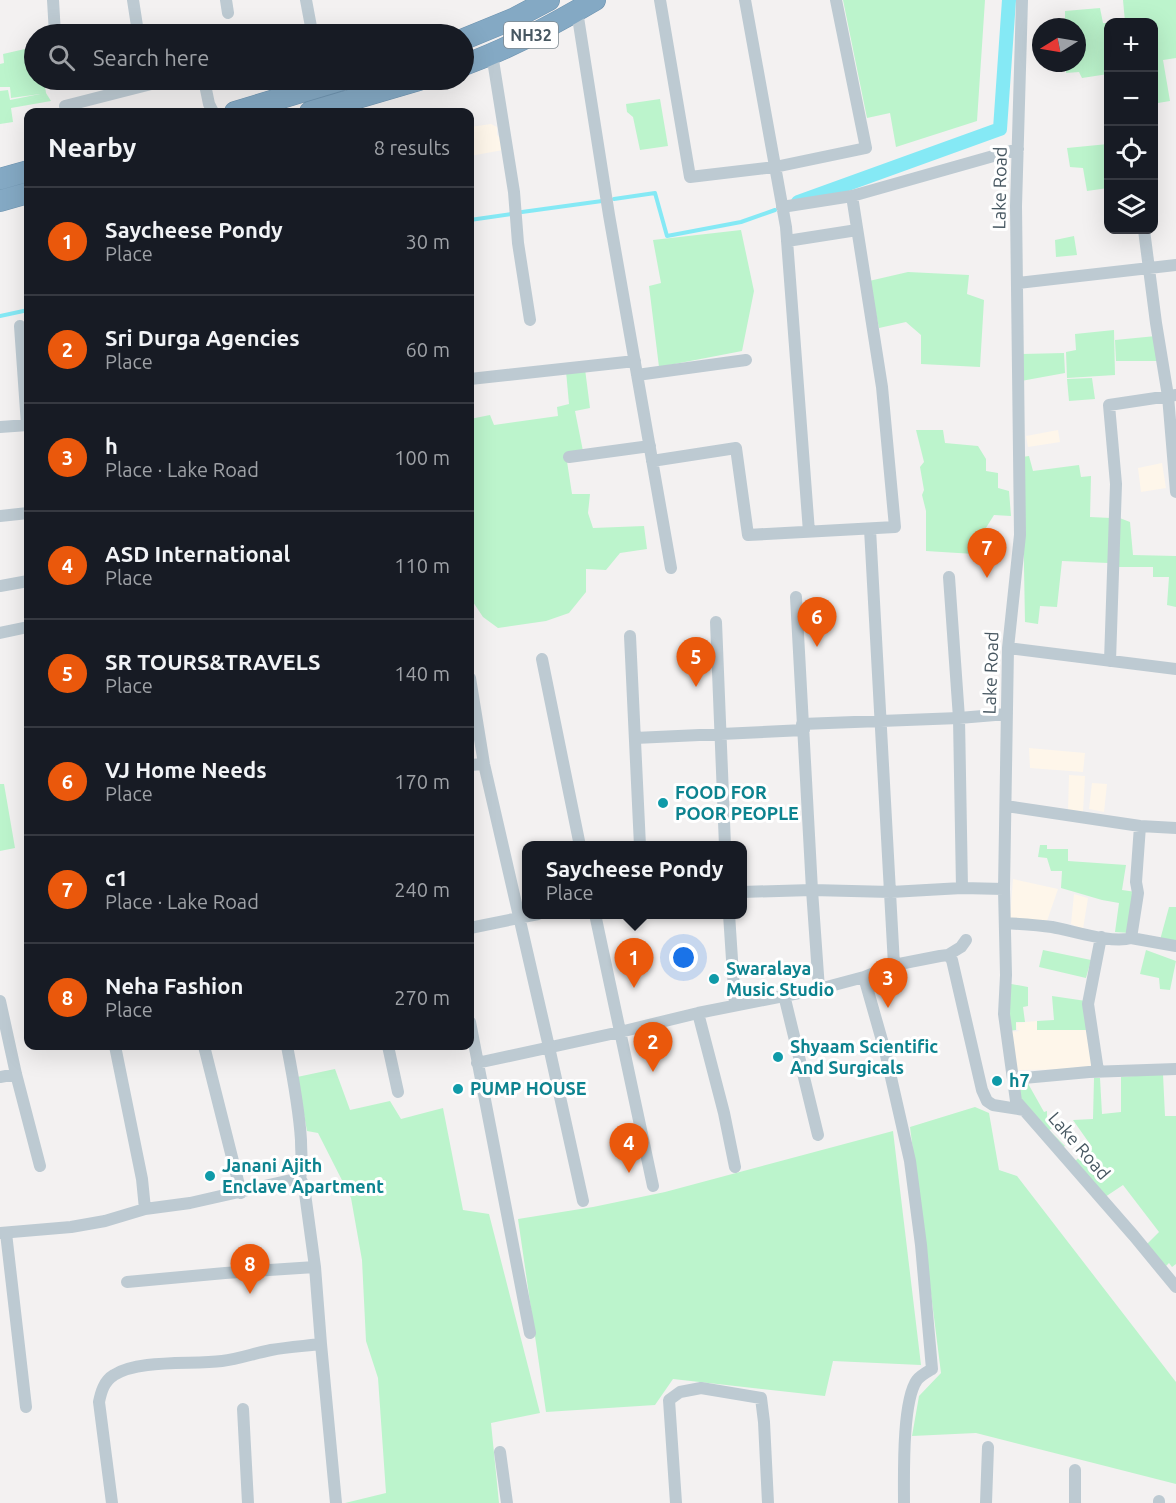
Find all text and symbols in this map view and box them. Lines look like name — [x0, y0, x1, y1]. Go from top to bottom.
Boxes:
north arrow — [1032, 18, 1086, 72]
map controls — [1104, 18, 1158, 234]
button: + — [1104, 18, 1158, 72]
road number: NH32 — [504, 22, 558, 48]
search box — [24, 24, 474, 90]
icon: search — [45, 41, 78, 74]
text: Search here — [93, 45, 209, 70]
button: − — [1104, 72, 1158, 126]
button: locate — [1104, 126, 1158, 180]
text: Nearby — [48, 133, 136, 162]
text: 8 results — [374, 136, 450, 159]
street label: Lake Road — [988, 146, 1010, 230]
button: layers — [1104, 180, 1158, 234]
text: Saycheese Pondy — [105, 217, 283, 242]
text: 1 — [62, 230, 73, 253]
text: 30 m — [406, 230, 450, 253]
text: Place — [105, 242, 153, 265]
text: Sri Durga Agencies — [105, 325, 300, 350]
text: 2 — [62, 338, 73, 361]
text: 60 m — [406, 338, 450, 361]
text: Place — [105, 350, 153, 373]
text: h — [105, 433, 118, 458]
text: 3 — [62, 446, 73, 469]
text: 100 m — [394, 446, 450, 469]
text: Place · Lake Road — [105, 458, 259, 481]
pin: 7 — [968, 528, 1006, 578]
text: ASD International — [105, 541, 290, 566]
text: 4 — [62, 554, 73, 577]
text: 110 m — [394, 554, 450, 577]
text: Place — [105, 566, 153, 589]
pin: 6 — [798, 598, 836, 647]
street label: Lake Road — [979, 631, 1001, 715]
pin: 5 — [676, 638, 716, 687]
text: SR TOURS&TRAVELS — [105, 649, 321, 674]
text: 5 — [62, 662, 73, 685]
text: 140 m — [394, 662, 450, 685]
text: Place — [105, 674, 153, 697]
text: VJ Home Needs — [105, 757, 267, 782]
text: 6 — [62, 770, 73, 793]
text: 170 m — [394, 770, 450, 793]
text: Place — [105, 782, 153, 805]
place label: FOOD FOR POOR PEOPLE — [675, 782, 799, 823]
marker: FOOD FOR POOR PEOPLE — [656, 796, 670, 810]
popup — [522, 841, 747, 919]
text: Saycheese Pondy — [546, 856, 723, 881]
text: c1 — [105, 865, 128, 890]
text: 7 — [62, 878, 73, 901]
text: 240 m — [394, 878, 450, 901]
text: Place — [546, 881, 593, 904]
text: Place · Lake Road — [105, 890, 259, 913]
pin: 1 — [614, 938, 654, 988]
your location — [669, 943, 698, 972]
place label: Swaralaya Music Studio — [726, 958, 834, 999]
pin: 3 — [868, 958, 908, 1008]
marker: Swaralaya Music Studio — [707, 972, 721, 986]
text: Neha Fashion — [105, 973, 243, 998]
text: 8 — [62, 986, 73, 1009]
text: 270 m — [394, 986, 450, 1009]
text: Place — [105, 998, 153, 1021]
pin: 2 — [634, 1022, 672, 1072]
place label: Shyaam Scientific And Surgicals — [790, 1036, 938, 1077]
marker: Shyaam Scientific And Surgicals — [771, 1050, 785, 1064]
place label: h7 — [1009, 1070, 1030, 1090]
marker: h7 — [990, 1074, 1004, 1088]
place label: PUMP HOUSE — [470, 1078, 587, 1098]
marker: PUMP HOUSE — [451, 1082, 465, 1096]
street label: Lake Road — [1045, 1108, 1114, 1183]
pin: 4 — [610, 1124, 648, 1173]
place label: Janani Ajith Enclave Apartment — [222, 1155, 384, 1196]
marker: Janani Ajith Enclave Apartment — [203, 1169, 217, 1183]
pin: 8 — [230, 1244, 270, 1294]

